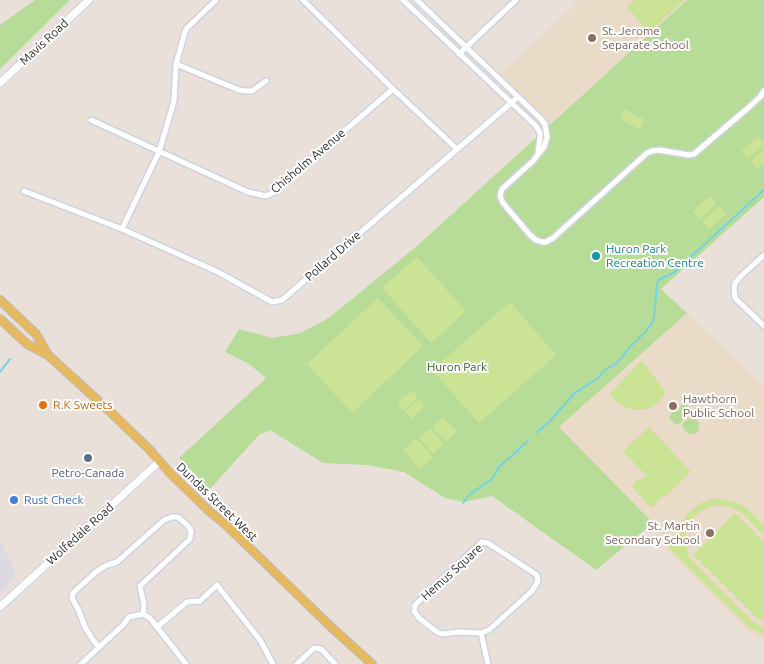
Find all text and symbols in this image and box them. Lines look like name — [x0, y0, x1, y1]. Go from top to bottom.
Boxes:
street label: Mavis Road — [17, 16, 71, 68]
place label: St. Jerome Separate School — [602, 24, 689, 52]
marker: St. Jerome Separate School — [586, 32, 598, 44]
street label: Chisholm Avenue — [268, 126, 348, 196]
street label: Pollard Drive — [302, 228, 364, 284]
place label: Huron Park Recreation Centre — [606, 242, 704, 270]
marker: Huron Park Recreation Centre — [590, 250, 602, 262]
park label: Huron Park — [427, 360, 487, 374]
place label: Hawthorn Public School — [683, 392, 754, 420]
place label: R.K Sweets — [53, 398, 112, 412]
marker: R.K Sweets — [37, 399, 49, 411]
marker: Hawthorn Public School — [667, 400, 679, 412]
marker: Petro-Canada — [82, 452, 94, 464]
street label: Dundas Street West — [173, 460, 261, 544]
place label: Petro-Canada — [51, 466, 125, 480]
place label: Rust Check — [24, 493, 83, 507]
marker: Rust Check — [8, 494, 20, 506]
street label: Wolfedale Road — [43, 500, 117, 568]
place label: St. Martin Secondary School — [605, 519, 700, 547]
marker: St. Martin Secondary School — [704, 527, 716, 539]
street label: Hemus Square — [418, 541, 486, 603]

